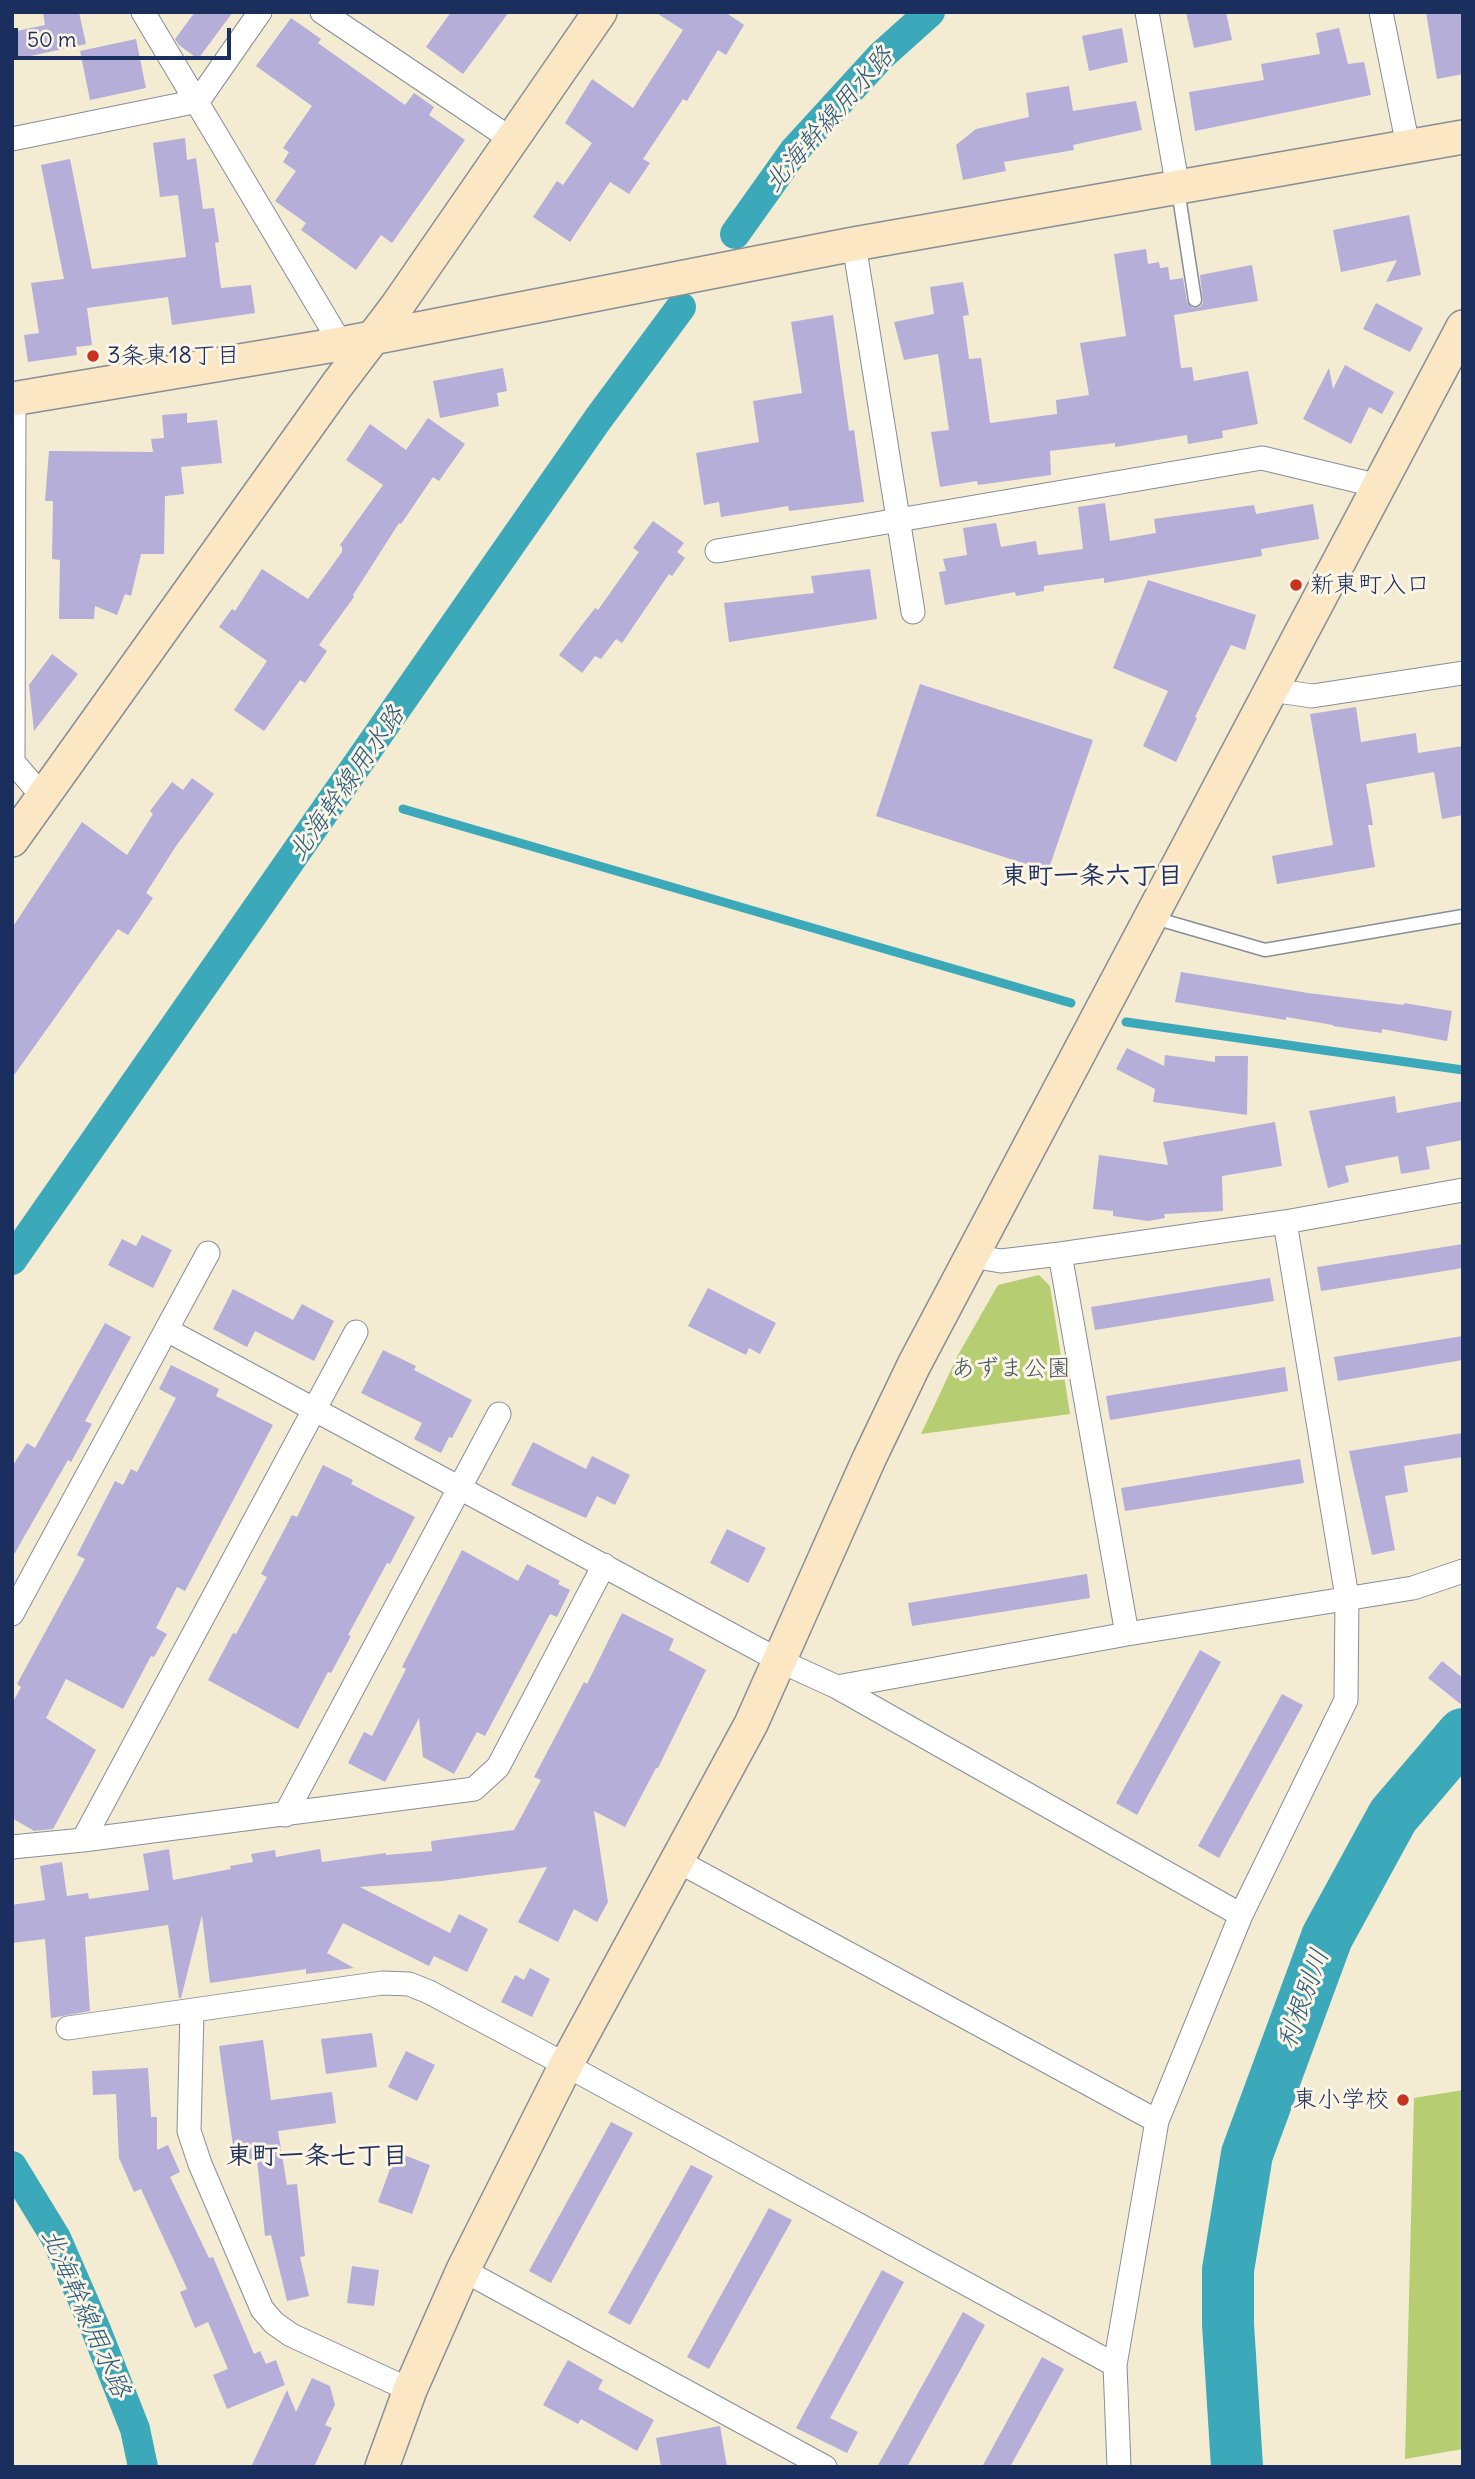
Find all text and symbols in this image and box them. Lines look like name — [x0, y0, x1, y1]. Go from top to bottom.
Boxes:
scale bar — [18, 14, 234, 58]
text: 50 m — [27, 26, 76, 53]
water label: 北海幹線用水路 — [758, 41, 900, 199]
place label: 3条東18丁目 — [107, 342, 240, 370]
marker: 3条東18丁目 — [85, 348, 101, 364]
place label: 新東町入口 — [1310, 571, 1430, 599]
marker: 新東町入口 — [1288, 577, 1304, 593]
water label: 北海幹線用水路 — [282, 701, 412, 867]
district label: 東町一条六丁目 — [1001, 861, 1183, 893]
park label: あずま公園 — [951, 1355, 1071, 1383]
water label: 利根別川 — [1272, 1945, 1336, 2053]
place label: 東小学校 — [1293, 2086, 1389, 2114]
marker: 東小学校 — [1395, 2092, 1411, 2108]
district label: 東町一条七丁目 — [226, 2141, 408, 2173]
water label: 北海幹線用水路 — [34, 2224, 136, 2402]

